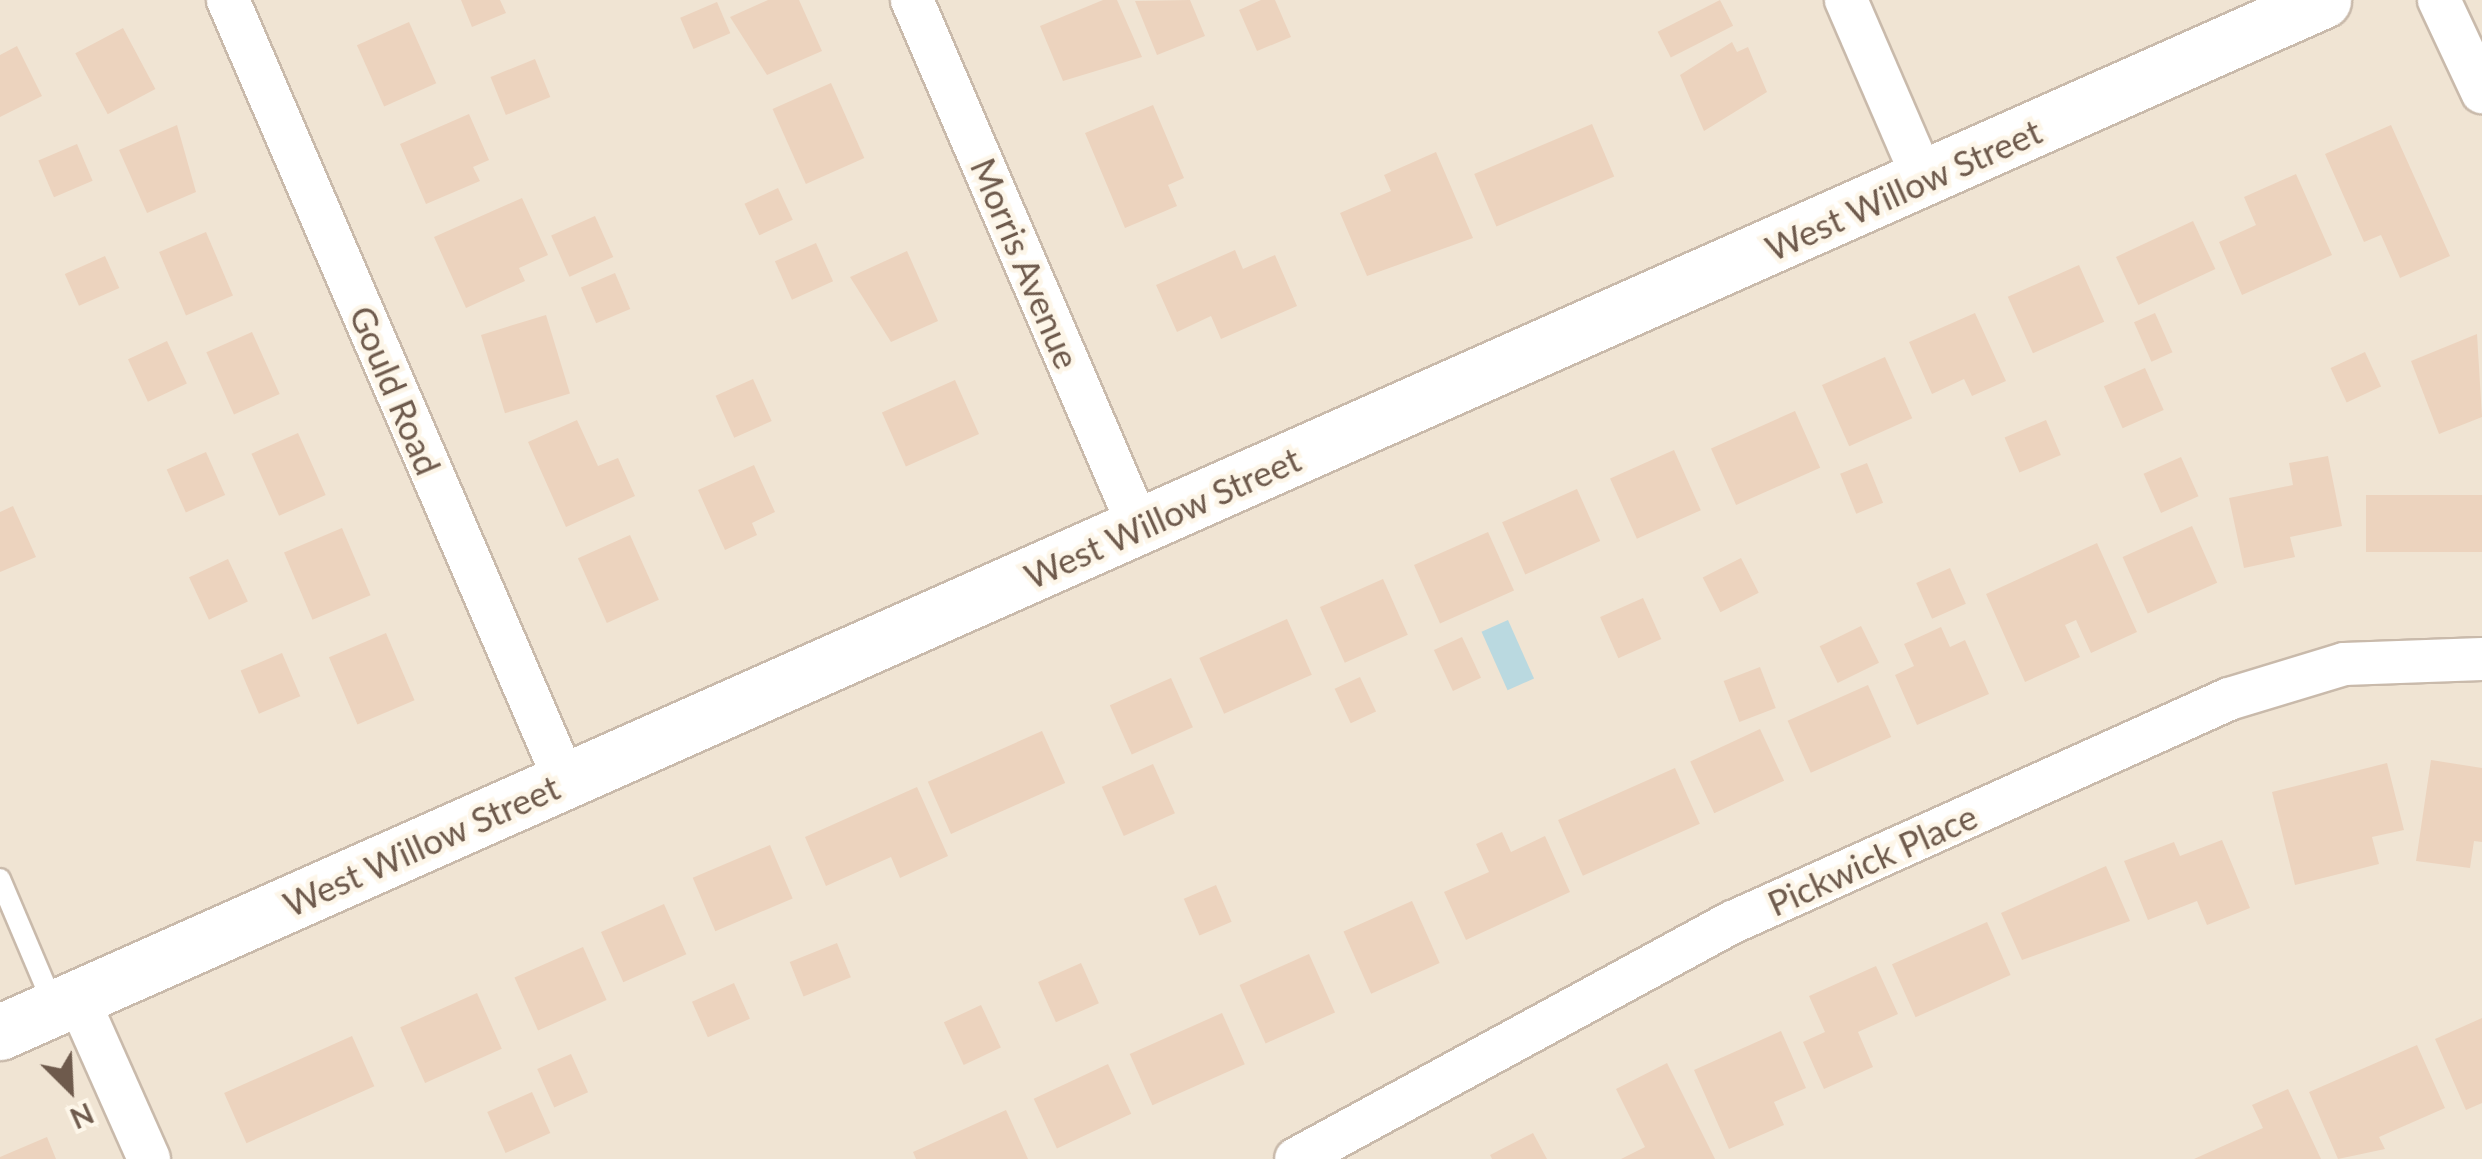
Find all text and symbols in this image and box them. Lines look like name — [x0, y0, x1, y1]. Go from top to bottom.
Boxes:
street label: West Willow Street — [1758, 109, 2048, 269]
street label: Morris Avenue — [963, 151, 1089, 375]
street label: Gould Road — [342, 299, 450, 481]
street label: West Willow Street — [1017, 437, 1307, 597]
street label: West Willow Street — [276, 765, 566, 925]
street label: Pickwick Place — [1761, 794, 1983, 924]
north arrow — [20, 1039, 120, 1139]
text: N — [65, 1096, 99, 1136]

